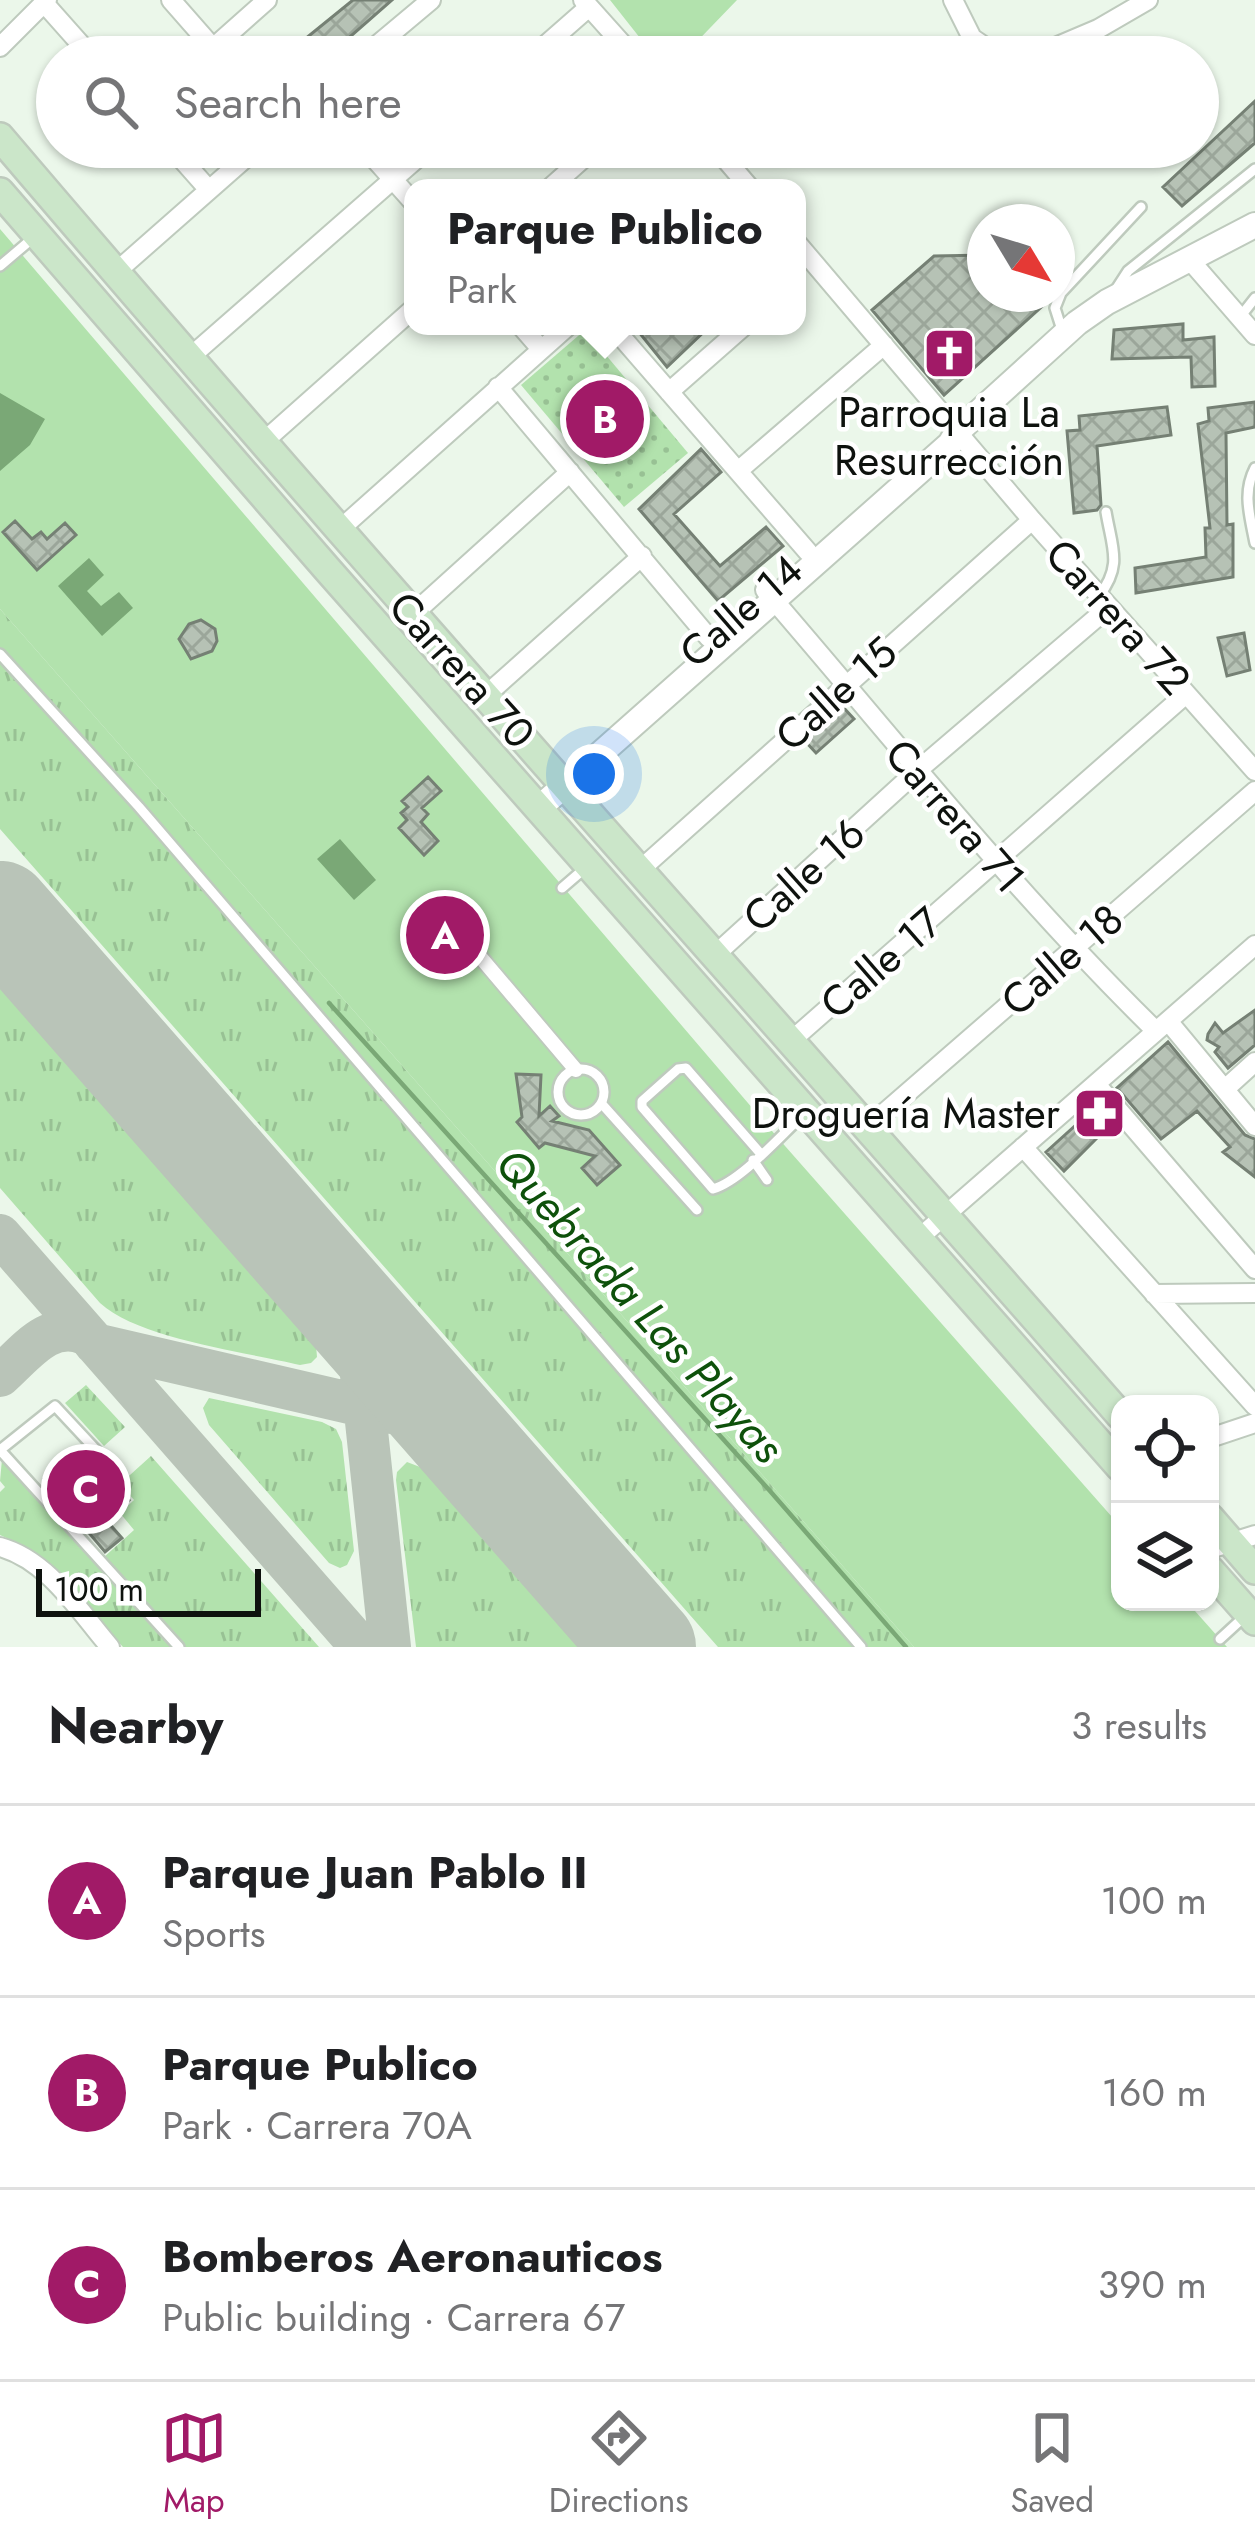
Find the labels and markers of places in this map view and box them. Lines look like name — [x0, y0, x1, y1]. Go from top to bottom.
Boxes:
church icon: Parroquia La Resurrección — [921, 325, 977, 381]
pin: B — [566, 374, 644, 464]
place label: Parroquia La Resurrección — [834, 382, 1064, 491]
pin: A — [406, 890, 484, 980]
place label: Droguería Master — [752, 1083, 1061, 1144]
pharmacy icon: Droguería Master — [1071, 1085, 1127, 1141]
pin: C — [47, 1444, 125, 1534]

